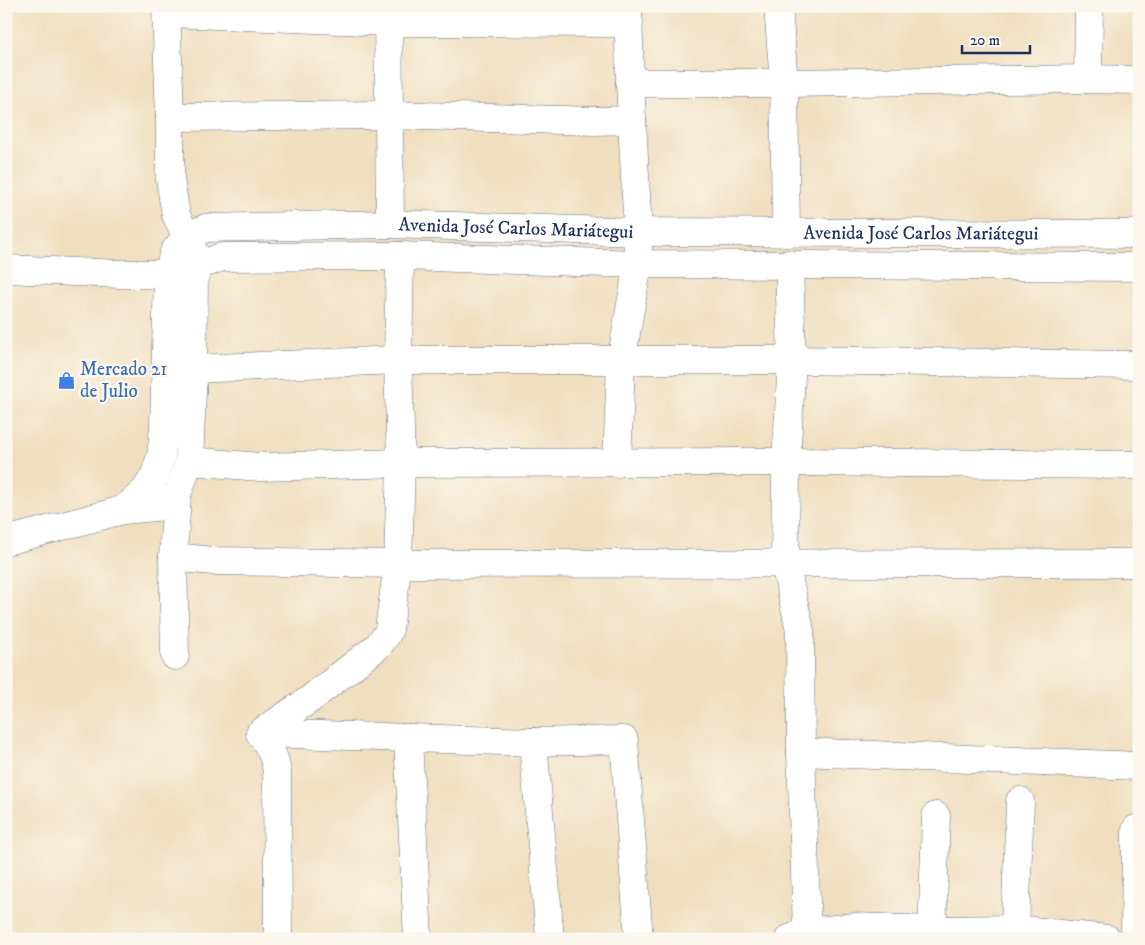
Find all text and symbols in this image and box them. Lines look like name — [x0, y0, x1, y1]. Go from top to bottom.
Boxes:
scale bar — [962, 22, 1030, 54]
text: 20 m — [970, 31, 1000, 50]
street label: Avenida José Carlos Mariátegui — [398, 213, 634, 243]
street label: Avenida José Carlos Mariátegui — [803, 221, 1039, 245]
place label: Mercado 21 de Julio — [80, 358, 167, 403]
shop icon: Mercado 21 de Julio — [56, 370, 76, 390]

